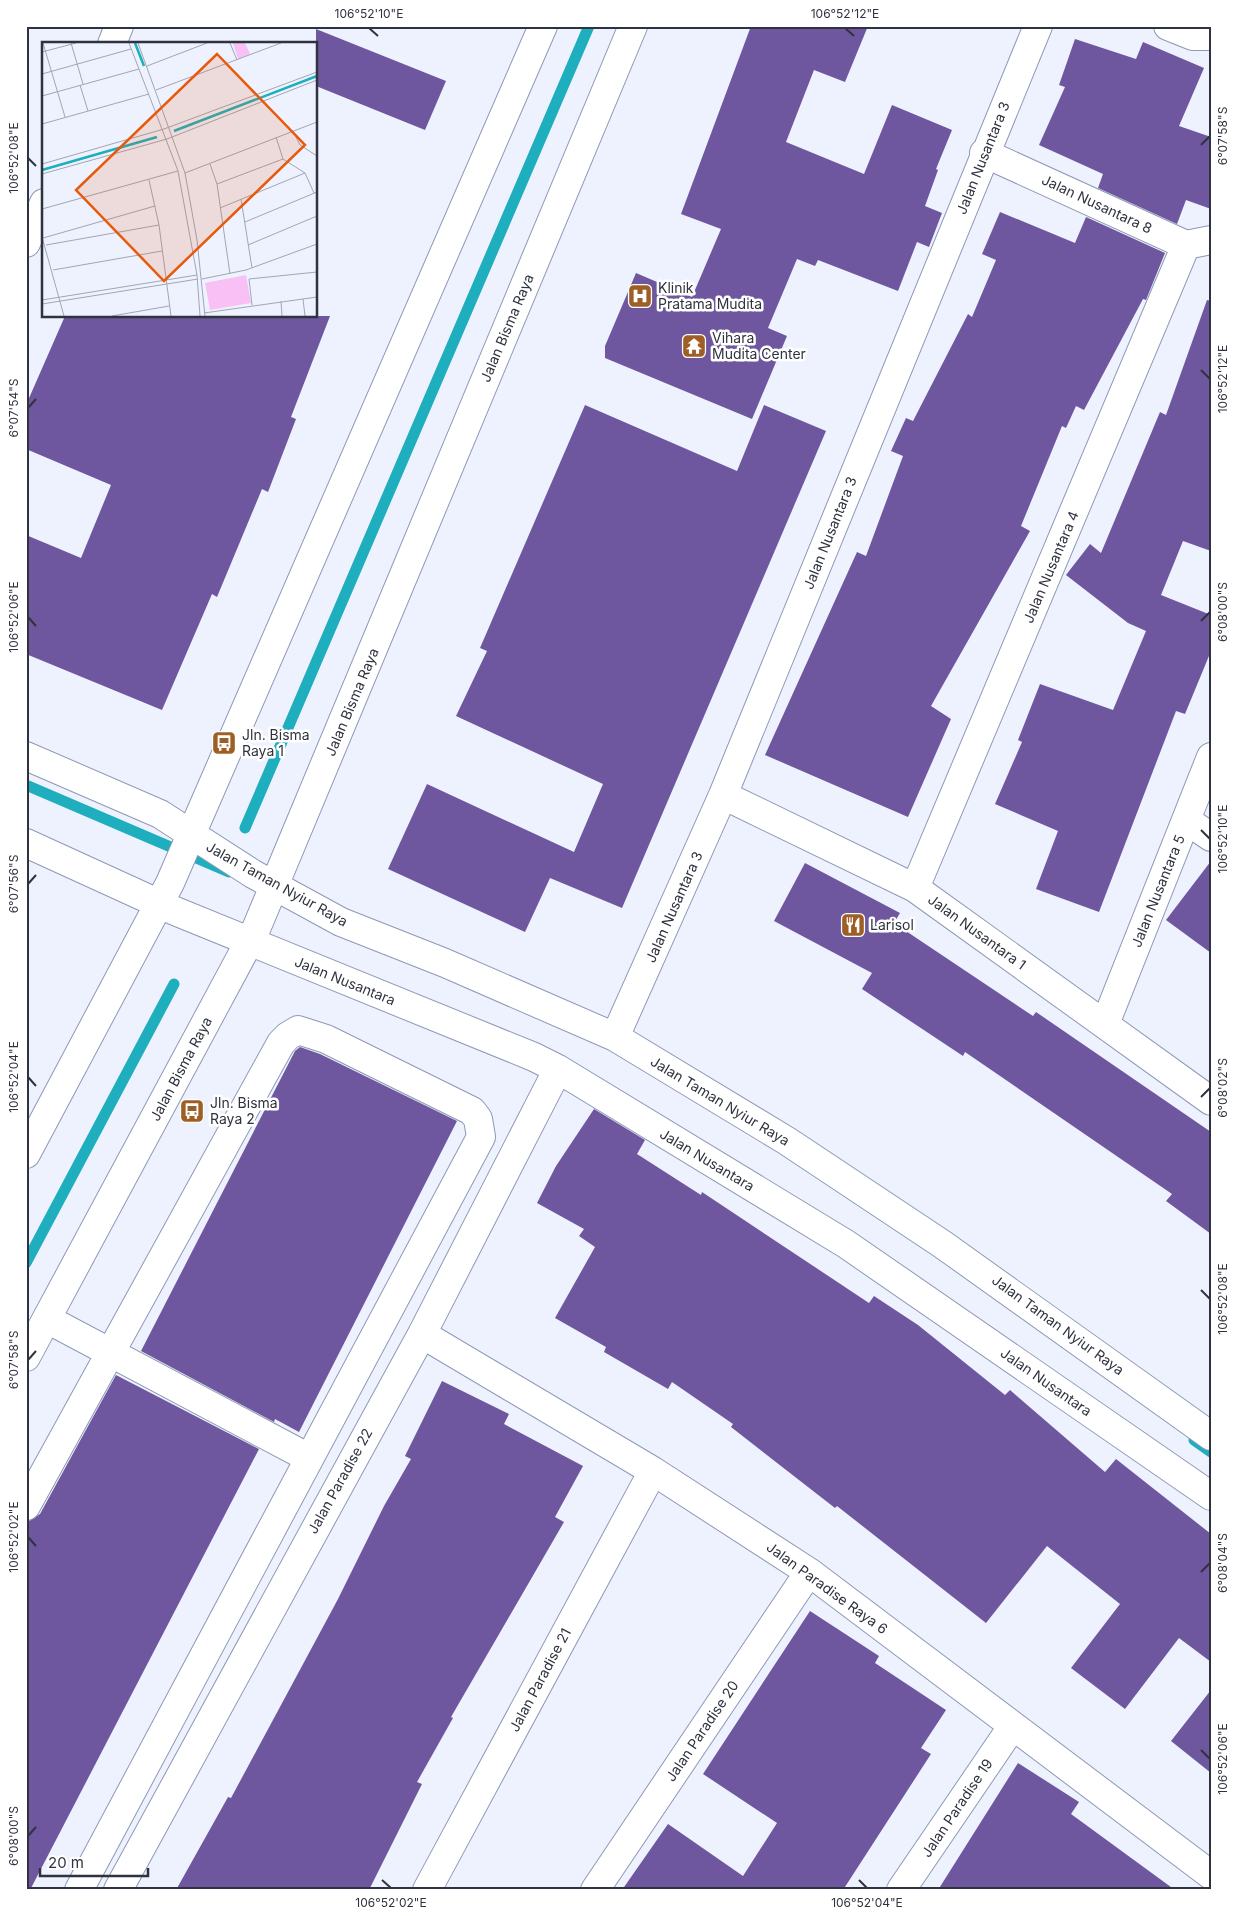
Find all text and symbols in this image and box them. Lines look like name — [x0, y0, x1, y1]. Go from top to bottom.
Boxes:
text: 106°52'10"E — [335, 6, 403, 21]
text: 106°52'12"E — [811, 6, 879, 21]
inset map — [42, 42, 318, 318]
street label: Jalan Nusantara 3 — [952, 99, 1013, 217]
text: 6°07'58"S — [1215, 106, 1230, 165]
text: 106°52'08"E — [6, 122, 21, 194]
street label: Jalan Nusantara 8 — [1039, 171, 1155, 237]
street label: Jalan Bisma Raya — [476, 271, 537, 384]
place label: Klinik Pratama Mudita — [658, 279, 762, 312]
hospital icon: Klinik Pratama Mudita — [627, 283, 653, 309]
place label: Vihara Mudita Center — [712, 329, 806, 362]
temple icon: Vihara Mudita Center — [681, 333, 707, 359]
text: 106°52'12"E — [1215, 345, 1230, 413]
text: 6°07'54"S — [6, 378, 21, 437]
street label: Jalan Nusantara 3 — [799, 474, 860, 592]
street label: Jalan Nusantara 4 — [1019, 508, 1082, 625]
text: 106°52'06"E — [6, 581, 21, 653]
text: 6°08'00"S — [1215, 582, 1230, 642]
street label: Jalan Bisma Raya — [321, 645, 382, 758]
place label: Jln. Bisma Raya 1 — [242, 726, 310, 759]
bus stop icon: Jln. Bisma Raya 1 — [211, 730, 237, 756]
text: 106°52'10"E — [1215, 805, 1230, 873]
street label: Jalan Nusantara 5 — [1127, 832, 1188, 950]
street label: Jalan Taman Nyiur Raya — [204, 838, 351, 930]
street label: Jalan Nusantara 3 — [641, 849, 706, 965]
text: 6°07'56"S — [6, 854, 21, 913]
street label: Jalan Nusantara 1 — [925, 890, 1030, 973]
restaurant icon: Larisol — [840, 912, 866, 938]
place label: Larisol — [870, 916, 914, 933]
street label: Jalan Nusantara — [292, 953, 398, 1009]
street label: Jalan Bisma Raya — [146, 1014, 215, 1124]
text: 106°52'04"E — [6, 1041, 21, 1113]
street label: Jalan Taman Nyiur Raya — [648, 1052, 793, 1149]
text: 6°08'02"S — [1215, 1058, 1230, 1118]
place label: Jln. Bisma Raya 2 — [210, 1094, 278, 1127]
bus stop icon: Jln. Bisma Raya 2 — [179, 1098, 205, 1124]
street label: Jalan Nusantara — [657, 1125, 758, 1194]
text: 106°52'08"E — [1215, 1263, 1230, 1335]
street label: Jalan Taman Nyiur Raya — [989, 1271, 1128, 1378]
text: 6°07'58"S — [6, 1330, 21, 1389]
street label: Jalan Nusantara — [997, 1344, 1095, 1419]
street label: Jalan Paradise 22 — [304, 1425, 376, 1536]
text: 106°52'02"E — [6, 1501, 21, 1573]
text: 6°08'04"S — [1215, 1533, 1230, 1593]
street label: Jalan Paradise Raya 6 — [763, 1538, 891, 1637]
street label: Jalan Paradise 21 — [505, 1625, 574, 1734]
street label: Jalan Paradise 20 — [662, 1677, 742, 1784]
text: 106°52'06"E — [1215, 1723, 1230, 1795]
street label: Jalan Paradise 19 — [917, 1755, 996, 1860]
text: 6°08'00"S — [6, 1806, 21, 1866]
scale bar — [40, 1846, 148, 1878]
text: 20 m — [48, 1853, 84, 1872]
text: 106°52'02"E — [355, 1895, 427, 1910]
text: 106°52'04"E — [831, 1895, 903, 1910]

